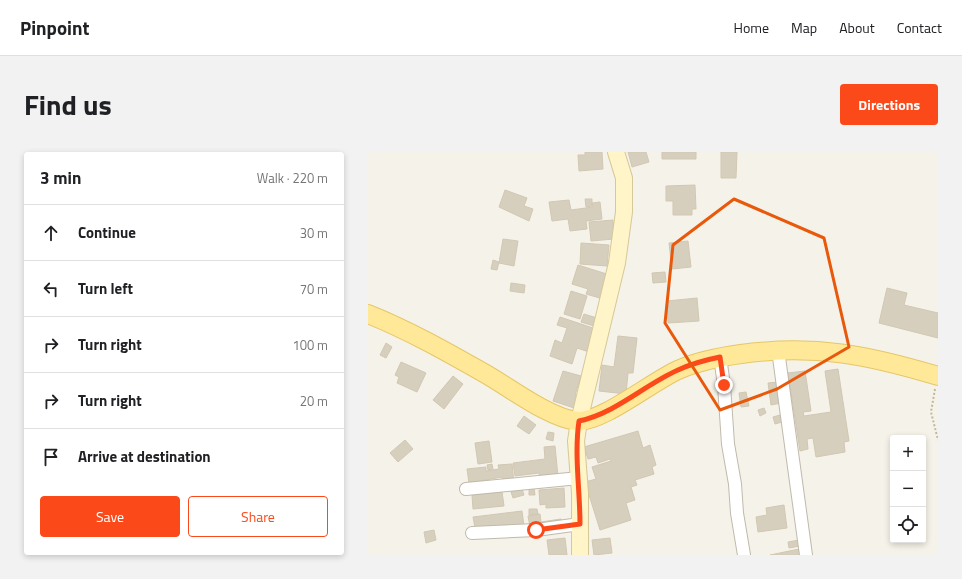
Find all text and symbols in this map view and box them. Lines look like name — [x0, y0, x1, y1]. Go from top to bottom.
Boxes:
text: Pinpoint — [20, 13, 89, 42]
text: Home — [734, 17, 769, 38]
text: Map — [791, 17, 817, 38]
text: About — [839, 17, 875, 38]
text: Contact — [897, 17, 942, 38]
text: Find us — [24, 83, 112, 126]
button: Directions — [840, 84, 938, 125]
text: 3 min — [40, 165, 81, 191]
text: Walk · 220 m — [257, 168, 328, 188]
text: Continue — [78, 221, 136, 244]
icon: ahead — [40, 222, 62, 244]
text: 30 m — [300, 223, 328, 243]
text: Turn left — [78, 277, 133, 300]
icon: left — [40, 278, 62, 300]
text: 70 m — [300, 279, 328, 299]
text: Turn right — [78, 333, 142, 356]
icon: right — [40, 334, 62, 356]
text: 100 m — [292, 335, 328, 355]
route end — [715, 376, 733, 394]
text: Turn right — [78, 389, 142, 412]
icon: right — [40, 390, 62, 412]
text: 20 m — [300, 391, 328, 411]
map controls — [890, 435, 926, 543]
button: + — [890, 435, 926, 471]
text: Arrive at destination — [78, 445, 211, 468]
icon: arrive — [40, 446, 62, 468]
button: − — [890, 471, 926, 507]
button: Save — [40, 496, 180, 537]
button: Share — [188, 496, 328, 537]
button: locate — [890, 507, 926, 543]
route start — [527, 521, 545, 539]

